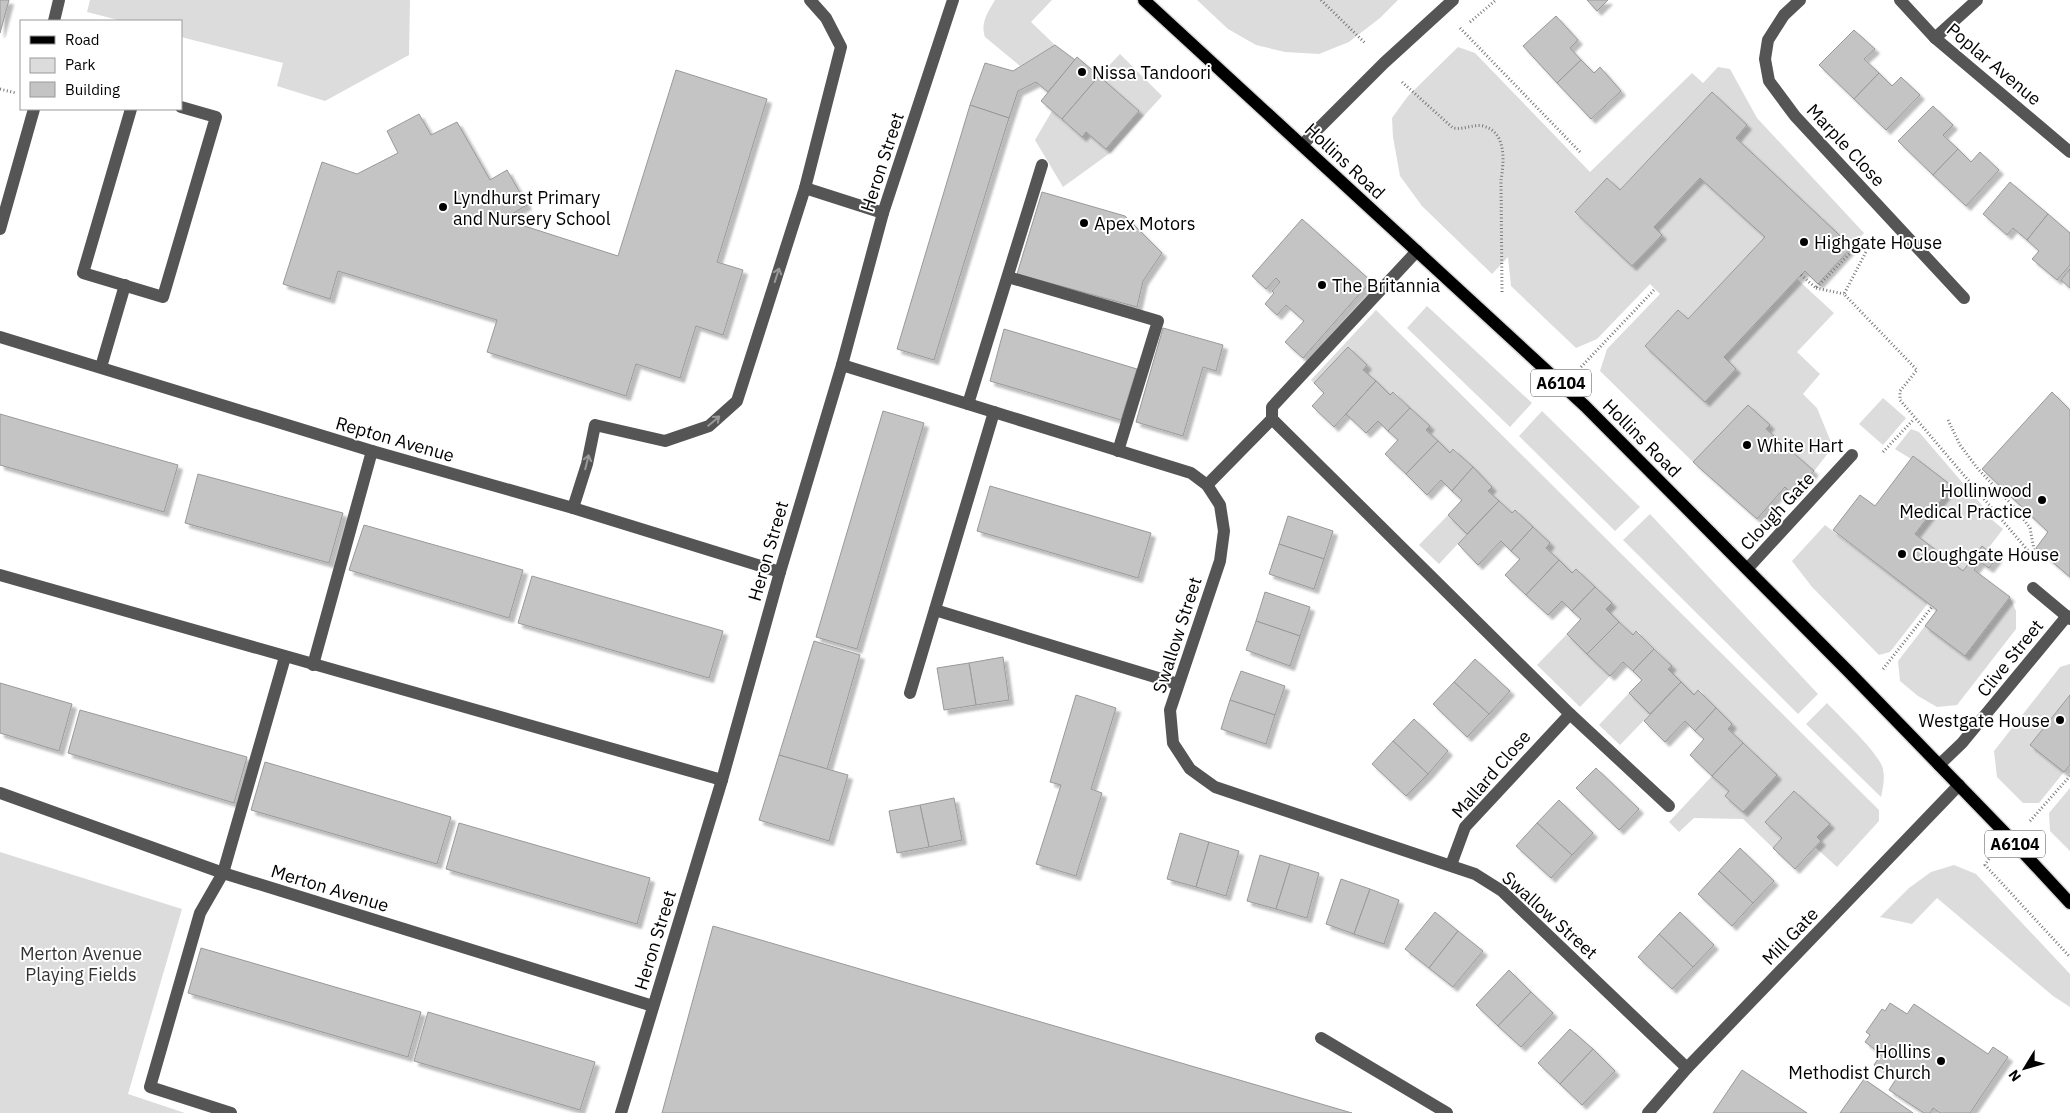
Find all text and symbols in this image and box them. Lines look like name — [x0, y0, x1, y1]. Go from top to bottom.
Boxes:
street label: Poplar Avenue — [1942, 18, 2046, 110]
legend — [20, 20, 182, 110]
text: Road — [65, 30, 100, 49]
text: Park — [65, 55, 95, 74]
place label: Nissa Tandoori — [1092, 61, 1211, 84]
marker: Nissa Tandoori — [1076, 66, 1088, 78]
text: Building — [65, 80, 120, 99]
street label: Marple Close — [1802, 99, 1890, 191]
street label: Heron Street — [855, 109, 909, 215]
street label: Hollins Road — [1300, 118, 1390, 204]
place label: Lyndhurst Primary and Nursery School — [453, 186, 611, 230]
marker: Lyndhurst Primary and Nursery School — [437, 201, 449, 213]
place label: Apex Motors — [1094, 212, 1195, 235]
marker: Apex Motors — [1078, 217, 1090, 229]
place label: Highgate House — [1814, 231, 1942, 254]
marker: Highgate House — [1798, 236, 1810, 248]
one-way arrow — [773, 267, 783, 283]
place label: The Britannia — [1332, 274, 1440, 297]
marker: The Britannia — [1316, 279, 1328, 291]
road number: A6104 — [1531, 369, 1591, 396]
street label: Hollins Road — [1598, 394, 1686, 482]
street label: Repton Avenue — [333, 411, 457, 467]
one-way arrow — [708, 415, 721, 426]
place label: White Hart — [1757, 434, 1843, 457]
marker: White Hart — [1741, 439, 1753, 451]
one-way arrow — [583, 454, 592, 470]
street label: Clough Gate — [1735, 467, 1819, 555]
place label: Hollinwood Medical Practice — [1899, 479, 2032, 523]
marker: Hollinwood Medical Practice — [2036, 494, 2048, 506]
street label: Heron Street — [743, 498, 793, 604]
place label: Cloughgate House — [1912, 543, 2059, 566]
marker: Cloughgate House — [1896, 548, 1908, 560]
street label: Swallow Street — [1147, 574, 1207, 696]
street label: Clive Street — [1972, 615, 2048, 701]
place label: Westgate House — [1918, 709, 2050, 732]
marker: Westgate House — [2054, 714, 2066, 726]
street label: Mallard Close — [1446, 725, 1536, 823]
road number: A6104 — [1985, 831, 2045, 858]
street label: Merton Avenue — [268, 859, 392, 917]
street label: Swallow Street — [1497, 866, 1603, 964]
street label: Heron Street — [629, 887, 681, 993]
street label: Mill Gate — [1757, 902, 1823, 970]
park label: Merton Avenue Playing Fields — [20, 942, 142, 986]
place label: Hollins Methodist Church — [1788, 1040, 1931, 1084]
north arrow — [2000, 1043, 2050, 1093]
marker: Hollins Methodist Church — [1935, 1055, 1947, 1067]
text: N — [2004, 1066, 2025, 1085]

